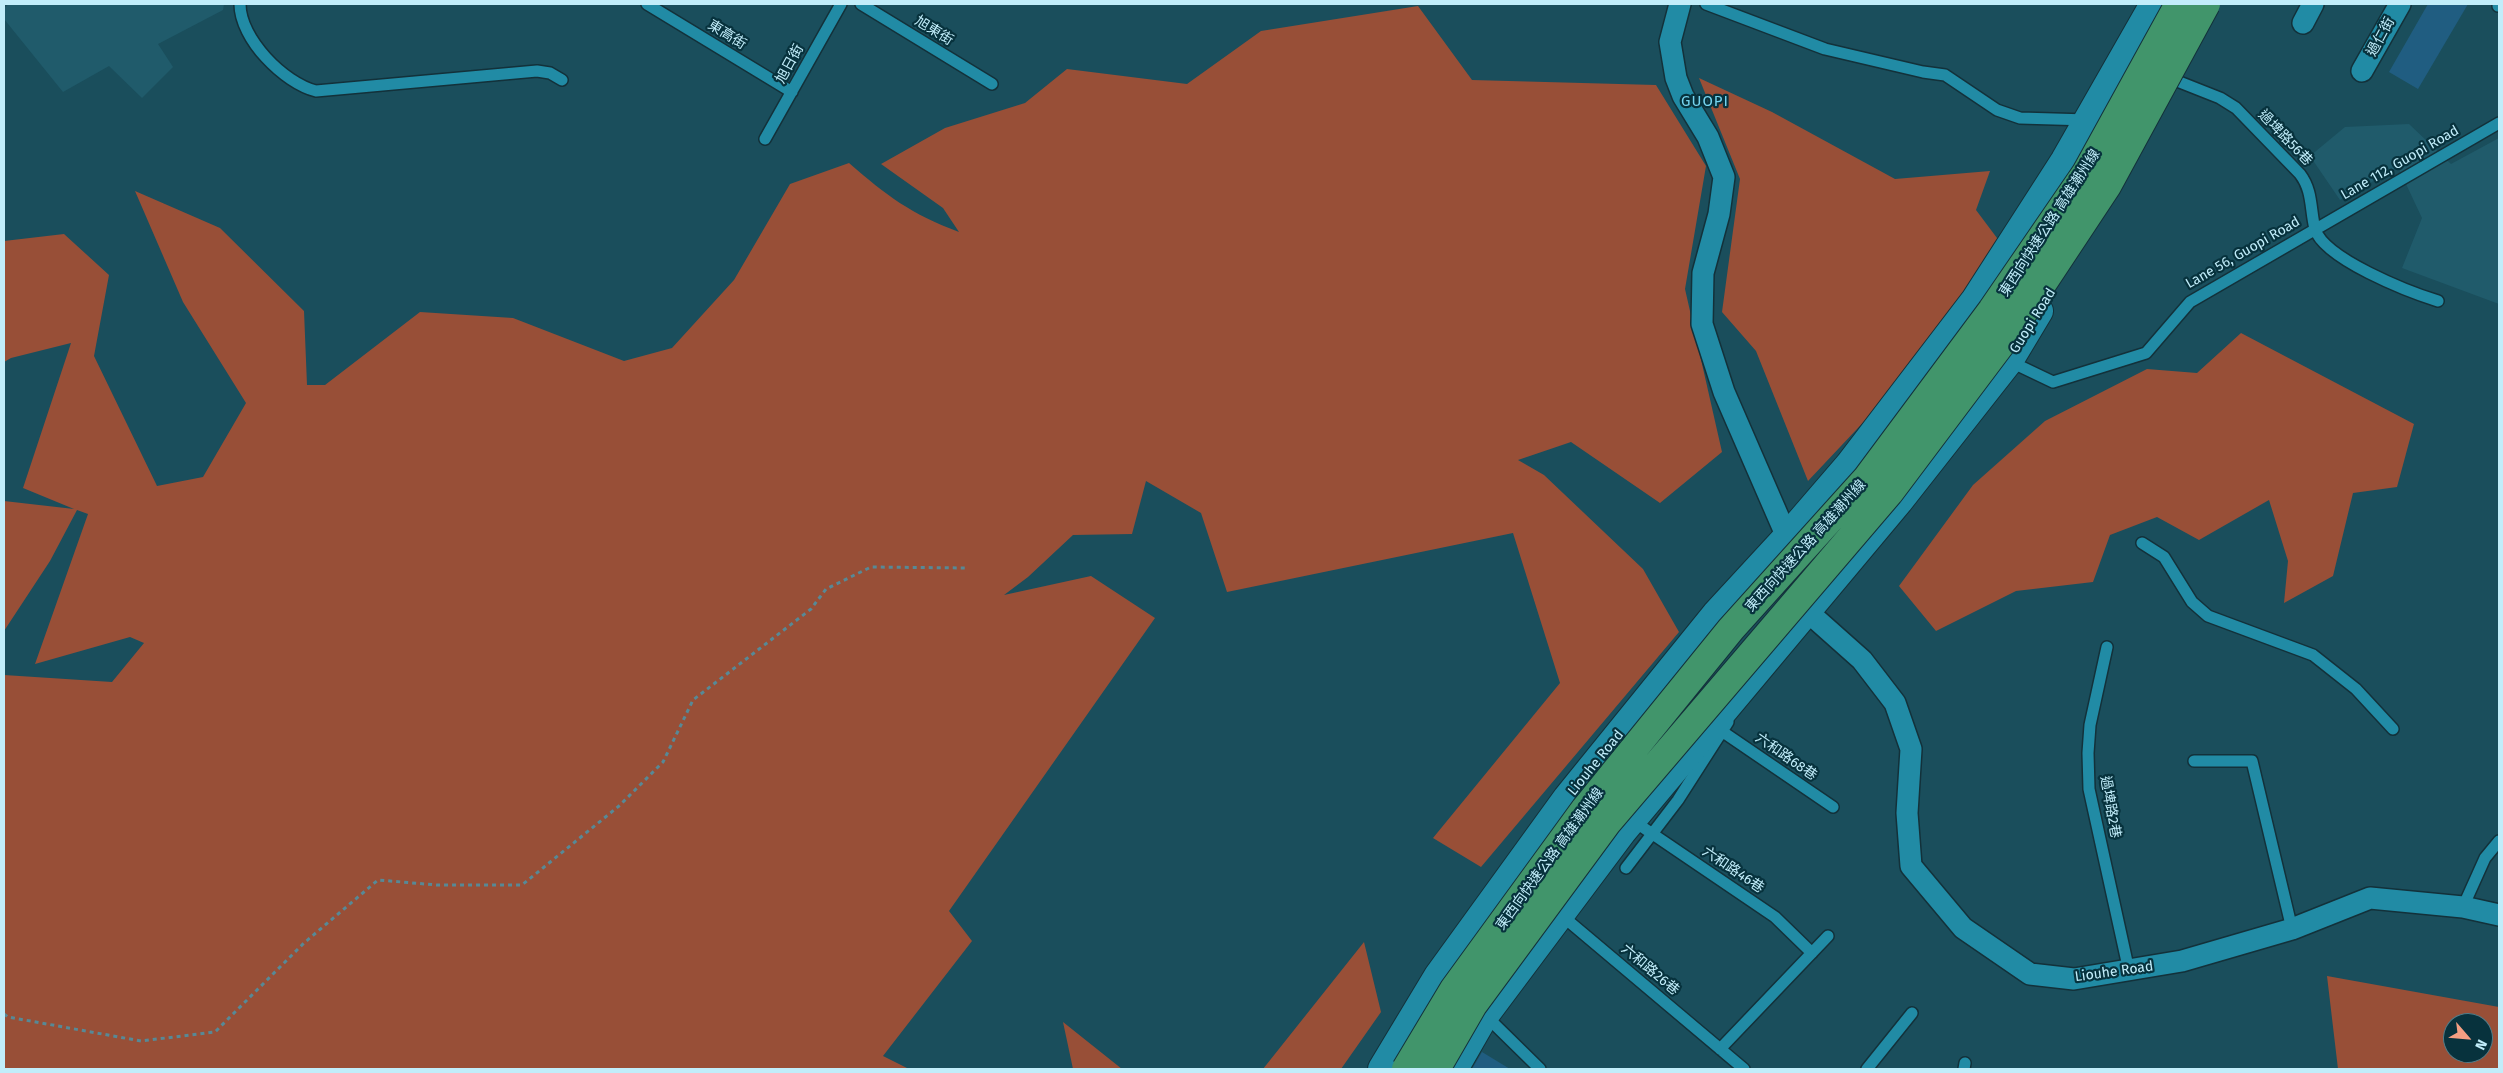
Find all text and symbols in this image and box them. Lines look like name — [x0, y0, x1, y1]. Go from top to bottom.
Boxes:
street label: 旭東街 — [912, 13, 956, 49]
street label: 過仁街 — [2363, 15, 2399, 59]
street label: 東高街 — [705, 17, 749, 53]
street label: 旭日街 — [772, 42, 808, 86]
district label: GUOPI — [1680, 93, 1730, 111]
street label: 過埤路56巷 — [2254, 107, 2316, 169]
street label: Lane 112, Guopi Road — [2338, 122, 2462, 204]
street label: 東西向快速公路 高雄潮州線 — [1996, 146, 2104, 300]
street label: Lane 56, Guopi Road — [2183, 213, 2303, 293]
street label: Guopi Road — [2006, 285, 2060, 357]
street label: 東西向快速公路 高雄潮州線 — [1742, 477, 1870, 615]
street label: Liouhe Road — [1565, 727, 1627, 799]
street label: 六和路68巷 — [1752, 730, 1820, 784]
street label: 過埤路2巷 — [2096, 775, 2124, 839]
street label: 東西向快速公路 高雄潮州線 — [1493, 785, 1607, 933]
street label: 六和路46巷 — [1699, 843, 1767, 897]
street label: 六和路26巷 — [1618, 941, 1682, 999]
street label: Liouhe Road — [2074, 958, 2154, 986]
north arrow — [2443, 1013, 2493, 1063]
text: N — [2471, 1037, 2491, 1053]

